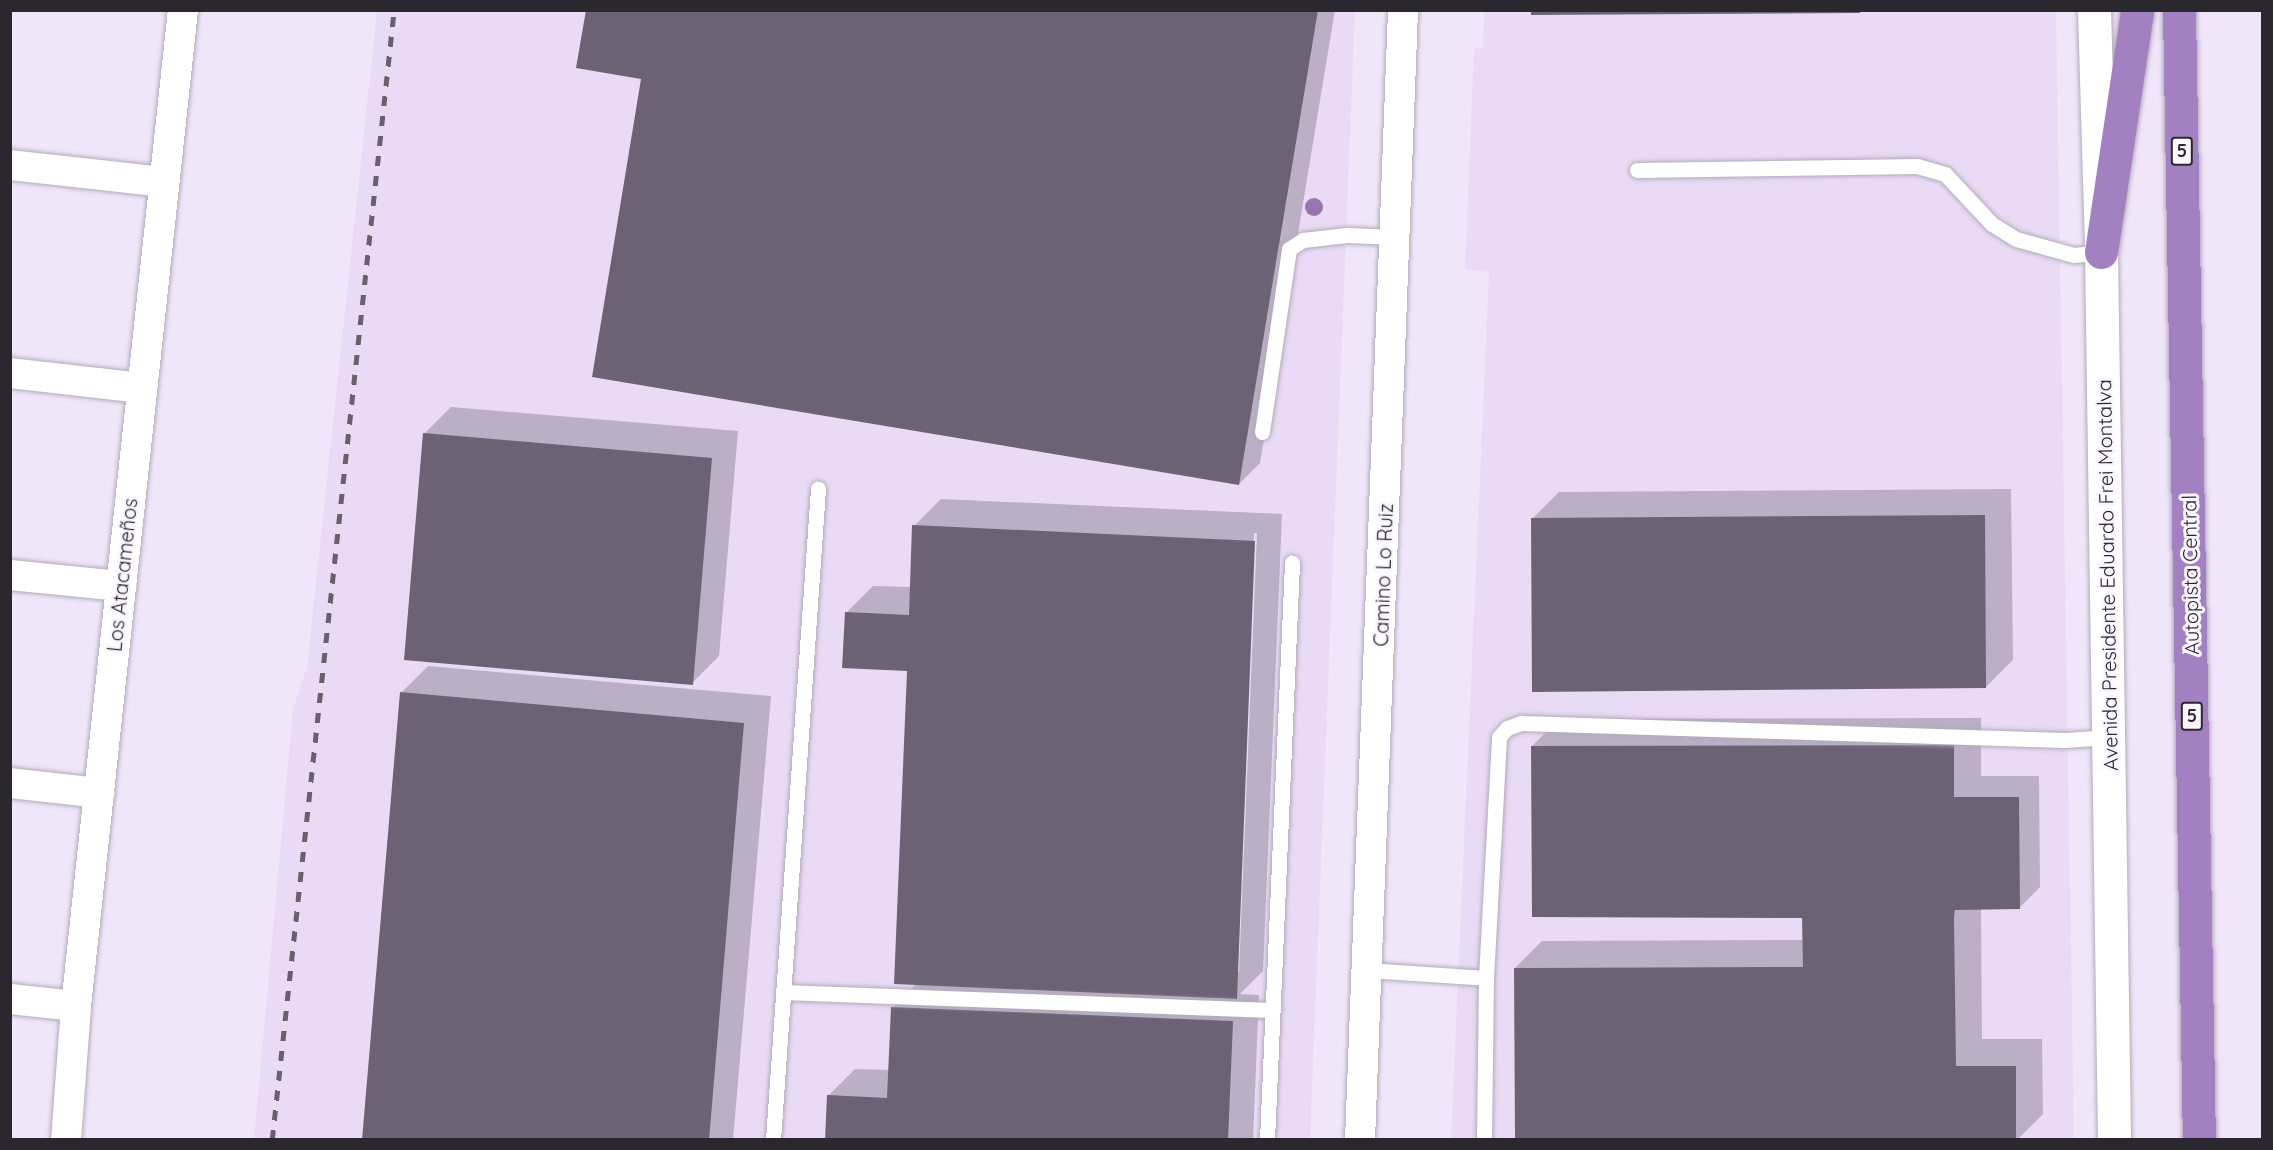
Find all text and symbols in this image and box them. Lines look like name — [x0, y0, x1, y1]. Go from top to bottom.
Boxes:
road number: 5 — [2170, 136, 2194, 166]
street label: Avenida Presidente Eduardo Frei Montalva — [2092, 379, 2122, 771]
street label: Autopista Central — [2177, 495, 2203, 655]
street label: Los Atacameños — [102, 497, 142, 653]
street label: Camino Lo Ruiz — [1369, 503, 1397, 647]
road number: 5 — [2180, 701, 2204, 731]

